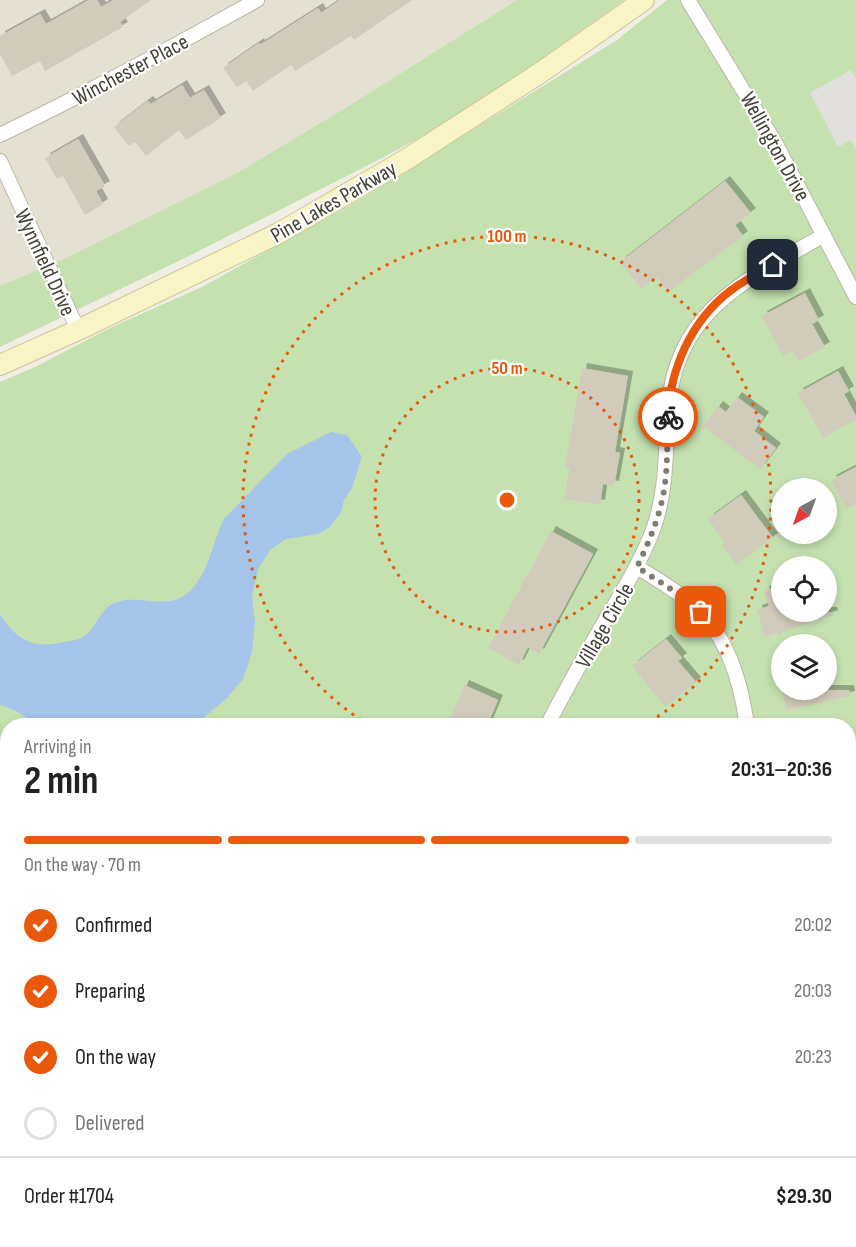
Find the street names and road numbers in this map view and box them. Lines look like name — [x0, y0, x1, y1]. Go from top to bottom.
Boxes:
street label: Winchester Place — [68, 29, 193, 112]
street label: Wellington Drive — [734, 87, 816, 206]
street label: Pine Lakes Parkway — [266, 155, 402, 249]
street label: Wynnfield Drive — [8, 205, 81, 321]
street label: Village Circle — [570, 578, 641, 673]

